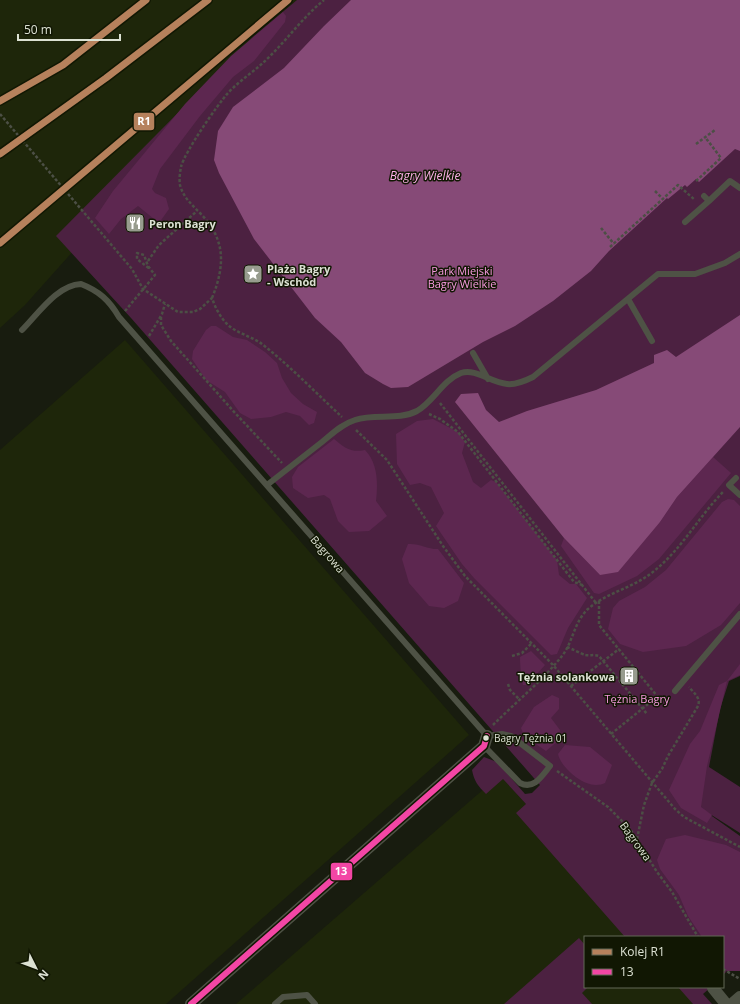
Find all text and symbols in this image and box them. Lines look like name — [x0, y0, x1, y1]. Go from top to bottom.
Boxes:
scale bar — [18, 16, 120, 42]
text: 50 m — [24, 21, 52, 38]
line badge: R1 — [133, 112, 155, 131]
text: R1 — [137, 113, 151, 128]
water label: Bagry Wielkie — [390, 167, 460, 184]
restaurant icon: Peron Bagry — [124, 212, 146, 234]
place label: Peron Bagry — [149, 216, 217, 231]
place label: Plaża Bagry - Wschód — [267, 261, 331, 289]
place icon: Plaża Bagry - Wschód — [242, 263, 264, 285]
park label: Park Miejski Bagry Wielkie — [428, 263, 496, 291]
street label: Bagrowa — [308, 532, 348, 576]
building icon: Tężnia solankowa — [618, 665, 640, 687]
place label: Tężnia solankowa — [517, 669, 615, 684]
park label: Tężnia Bagry — [604, 691, 670, 706]
place label: Bagry Tężnia 01 — [494, 731, 567, 745]
marker: Bagry Tężnia 01 — [481, 733, 491, 743]
street label: Bagrowa — [617, 818, 655, 864]
line badge: 13 — [330, 862, 353, 881]
text: 13 — [335, 863, 347, 878]
legend — [584, 936, 724, 988]
text: Kolej R1 — [620, 943, 665, 960]
north arrow — [16, 948, 56, 988]
text: 13 — [620, 963, 634, 980]
text: N — [35, 967, 52, 983]

